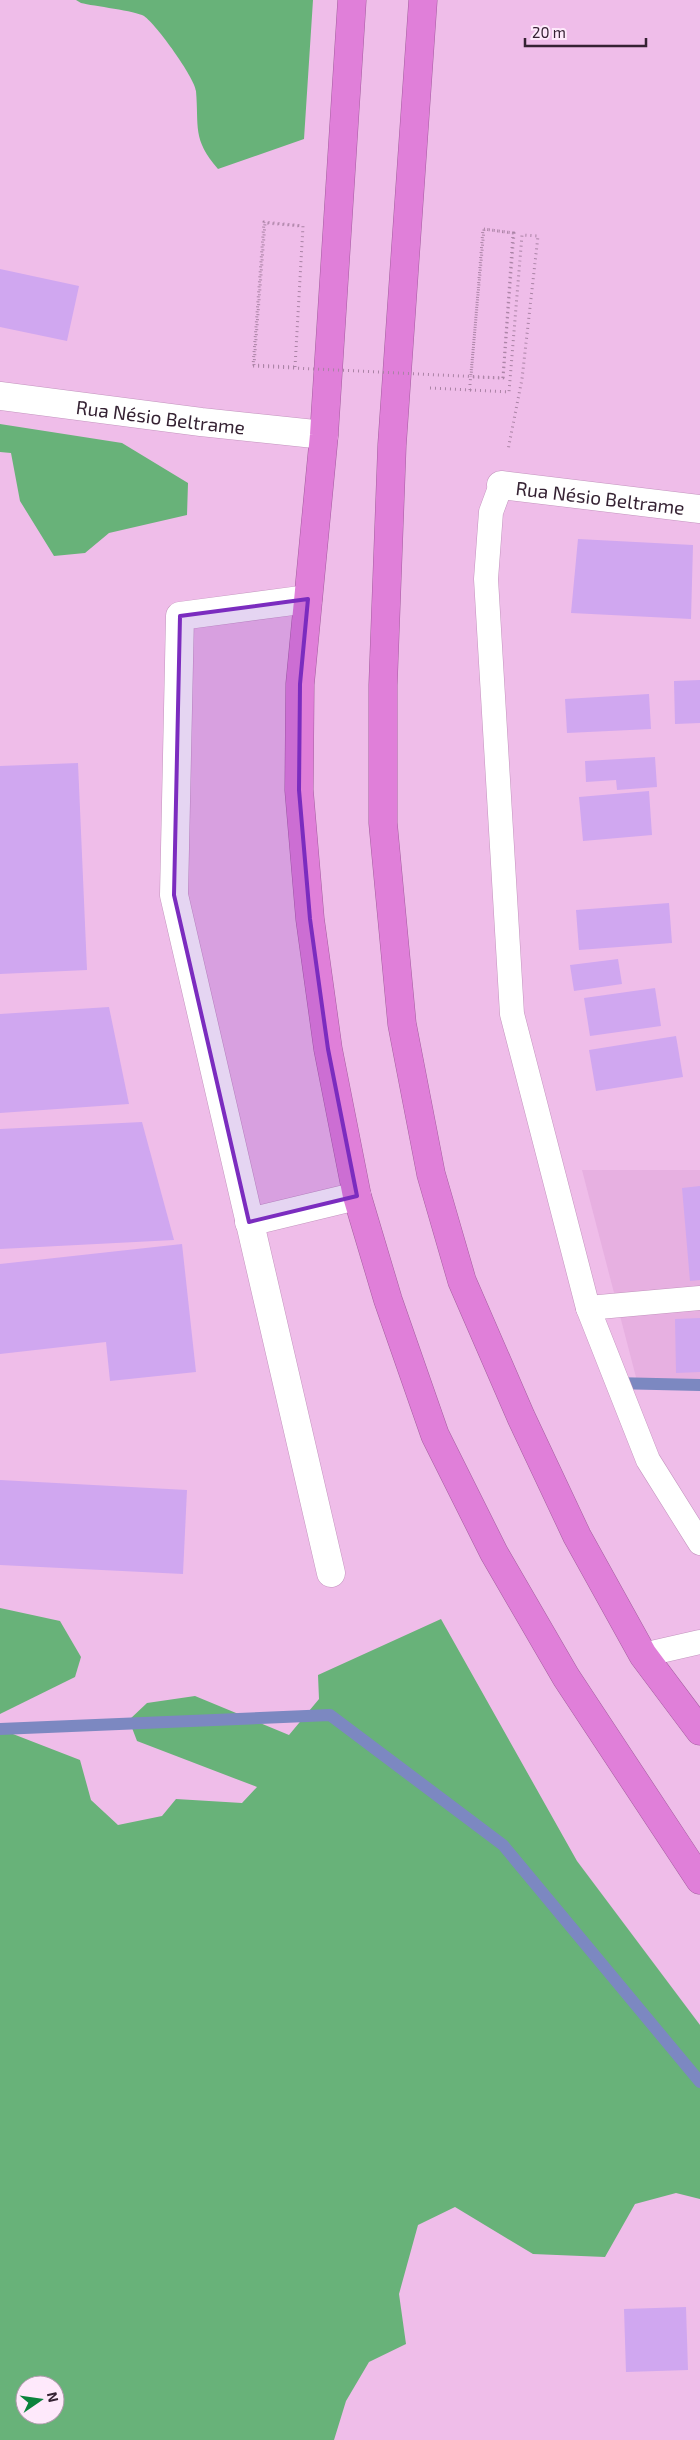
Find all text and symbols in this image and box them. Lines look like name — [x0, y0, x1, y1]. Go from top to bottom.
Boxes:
scale bar — [525, 15, 646, 47]
text: 20 m — [532, 23, 566, 41]
street label: Rua Nésio Beltrame — [75, 394, 246, 438]
street label: Rua Nésio Beltrame — [515, 475, 686, 519]
north arrow — [15, 2375, 65, 2425]
text: N — [44, 2390, 63, 2404]

